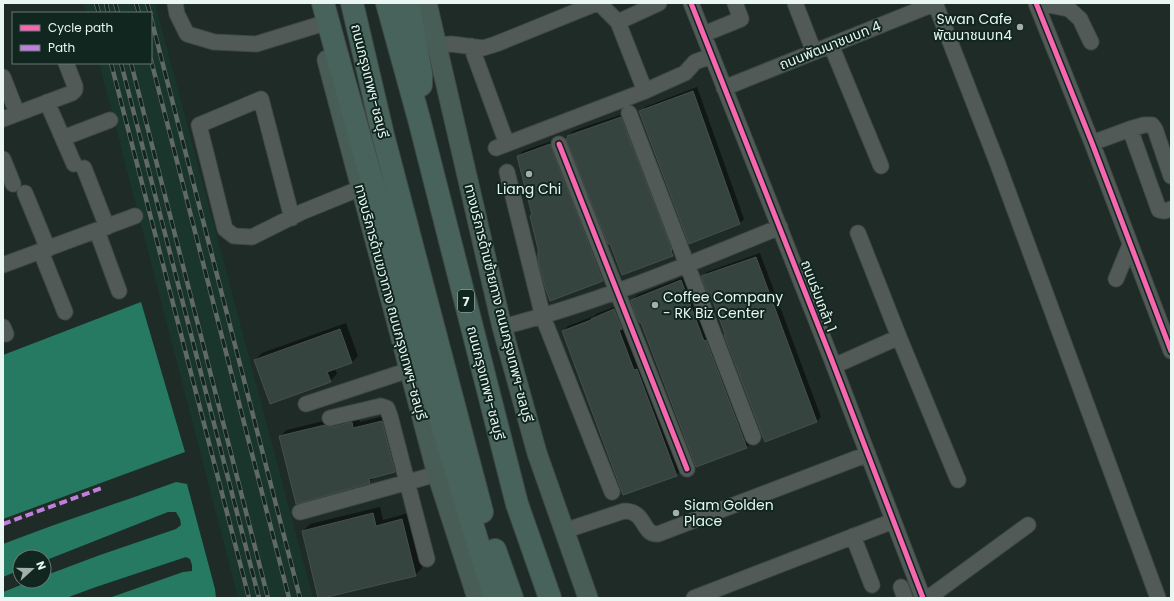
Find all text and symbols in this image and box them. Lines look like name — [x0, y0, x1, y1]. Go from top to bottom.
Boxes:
place label: Swan Cafe พัฒนาชนบท4 — [933, 9, 1012, 45]
legend — [12, 12, 152, 64]
street label: ถนนพัฒนาชนบท 4 — [776, 15, 884, 75]
text: Cycle path — [48, 19, 113, 36]
street label: ถนนกรุงเทพฯ-ชลบุรี — [346, 22, 394, 140]
marker: Swan Cafe พัฒนาชนบท4 — [1015, 22, 1025, 32]
text: Path — [48, 39, 75, 56]
marker: Liang Chi — [524, 169, 534, 179]
place label: Liang Chi — [497, 179, 561, 199]
street label: ทางบริการด้านขวาทาง ถนนกรุงเทพฯ-ชลบุรี — [350, 182, 432, 422]
street label: ทางบริการด้านซ้ายทาง ถนนกรุงเทพฯ-ชลบุรี — [461, 182, 537, 424]
street label: ถนนร่มเกล้า 1 — [796, 257, 842, 335]
place label: Coffee Company - RK Biz Center — [663, 287, 783, 323]
road number: 7 — [458, 290, 474, 312]
marker: Coffee Company - RK Biz Center — [650, 300, 660, 310]
street label: ถนนกรุงเทพฯ-ชลบุรี — [464, 324, 508, 442]
place label: Siam Golden Place — [684, 495, 774, 531]
marker: Siam Golden Place — [671, 508, 681, 518]
north arrow — [12, 549, 52, 589]
text: N — [32, 559, 50, 572]

